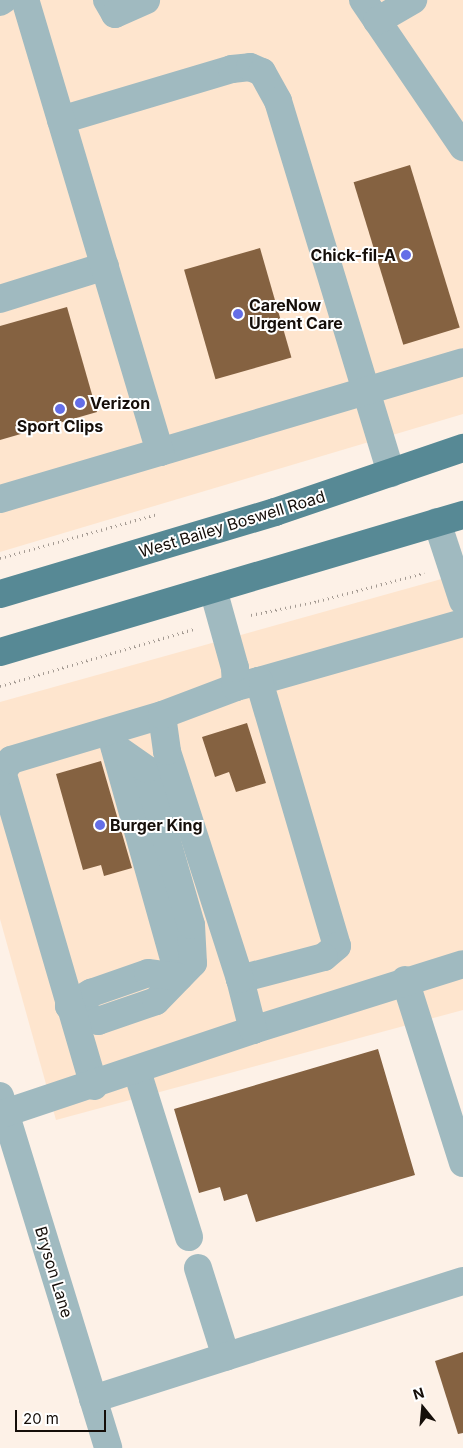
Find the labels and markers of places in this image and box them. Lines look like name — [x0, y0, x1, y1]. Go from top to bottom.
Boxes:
place label: Chick-fil-A — [311, 245, 396, 265]
marker: Chick-fil-A — [400, 249, 412, 261]
place label: CareNow Urgent Care — [249, 295, 343, 333]
marker: CareNow Urgent Care — [231, 307, 245, 321]
place label: Verizon — [90, 393, 150, 413]
marker: Verizon — [74, 397, 86, 409]
marker: Sport Clips — [54, 403, 66, 415]
place label: Sport Clips — [17, 416, 103, 436]
place label: Burger King — [110, 815, 203, 835]
marker: Burger King — [94, 819, 106, 831]

